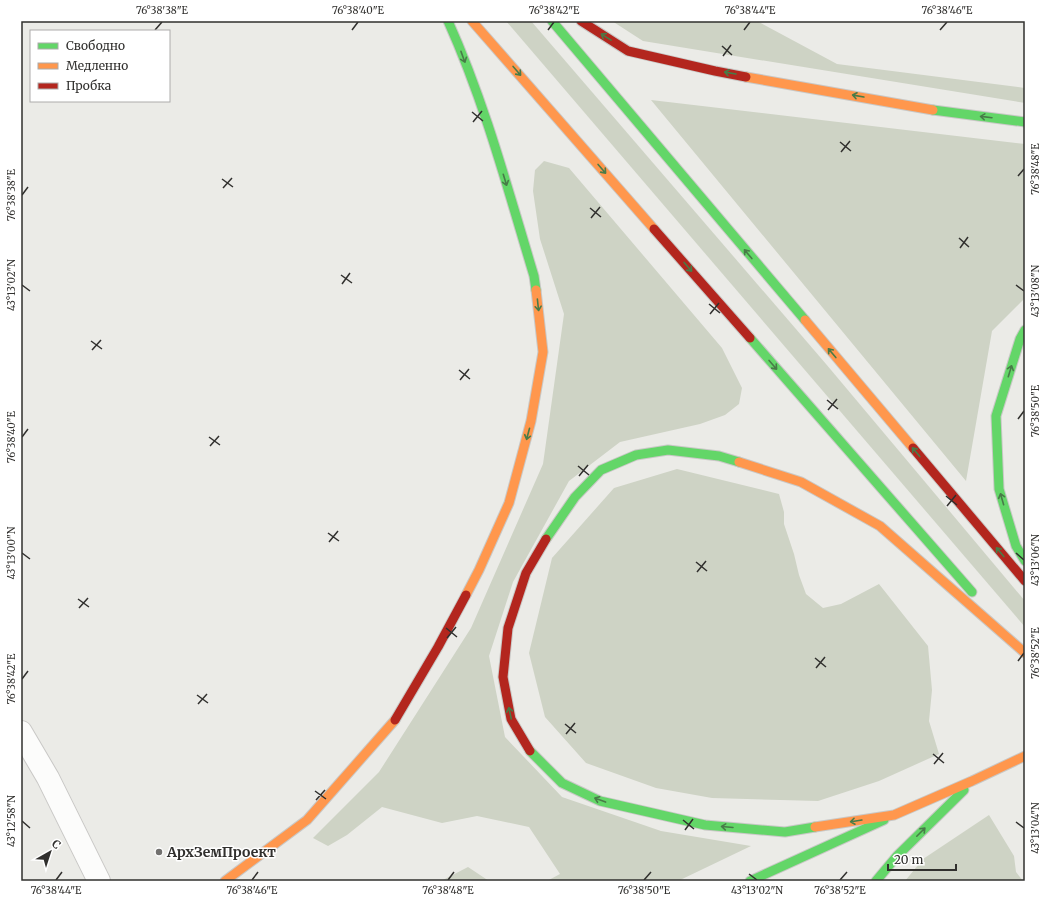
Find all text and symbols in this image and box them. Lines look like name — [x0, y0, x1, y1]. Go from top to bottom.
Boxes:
text: 76°38'38"E — [136, 4, 189, 17]
text: 76°38'40"E — [332, 4, 385, 17]
text: 76°38'42"E — [529, 4, 580, 17]
text: 76°38'44"E — [725, 4, 776, 17]
text: 76°38'46"E — [922, 4, 973, 17]
legend — [30, 30, 170, 102]
one-way arrow — [601, 33, 612, 41]
text: Свободно — [66, 38, 125, 53]
one-way arrow — [460, 50, 468, 62]
text: Медленно — [66, 58, 128, 73]
one-way arrow — [512, 66, 521, 77]
one-way arrow — [724, 69, 737, 77]
text: Пробка — [66, 78, 112, 93]
one-way arrow — [852, 92, 865, 100]
one-way arrow — [980, 113, 993, 121]
text: 76°38'48"E — [1029, 143, 1042, 195]
one-way arrow — [598, 164, 607, 174]
text: 76°38'38"E — [5, 168, 18, 221]
one-way arrow — [502, 173, 509, 186]
one-way arrow — [744, 248, 753, 259]
text: 43°13'02"N — [5, 259, 18, 311]
one-way arrow — [683, 262, 692, 272]
text: 43°13'08"N — [1029, 265, 1042, 317]
one-way arrow — [534, 298, 541, 311]
one-way arrow — [828, 348, 837, 358]
one-way arrow — [769, 360, 778, 370]
one-way arrow — [1007, 365, 1014, 378]
text: 76°38'50"E — [1029, 384, 1042, 437]
text: 76°38'40"E — [5, 410, 18, 463]
one-way arrow — [524, 427, 531, 440]
one-way arrow — [911, 447, 920, 458]
one-way arrow — [998, 493, 1005, 506]
text: 43°13'00"N — [5, 526, 18, 580]
text: 43°13'06"N — [1029, 534, 1042, 586]
one-way arrow — [995, 546, 1004, 557]
text: 76°38'52"E — [1029, 627, 1042, 679]
text: 76°38'42"E — [5, 653, 18, 704]
one-way arrow — [506, 707, 514, 720]
text: 43°12'58"N — [5, 795, 18, 847]
one-way arrow — [594, 795, 606, 803]
text: 43°13'04"N — [1029, 802, 1042, 854]
one-way arrow — [850, 817, 863, 825]
one-way arrow — [721, 823, 734, 830]
one-way arrow — [916, 827, 926, 837]
north arrow — [30, 832, 70, 872]
text: С — [49, 836, 64, 852]
place label: АрхЗемПроект — [166, 843, 276, 861]
scale bar — [888, 846, 956, 872]
marker: АрхЗемПроект — [154, 847, 164, 857]
text: 20 m — [894, 852, 923, 867]
text: 76°38'44"E — [31, 884, 82, 897]
text: 76°38'46"E — [227, 884, 278, 897]
text: 76°38'48"E — [422, 884, 474, 897]
text: 76°38'50"E — [618, 884, 671, 897]
text: 43°13'02"N — [731, 884, 783, 897]
text: 76°38'52"E — [814, 884, 866, 897]

